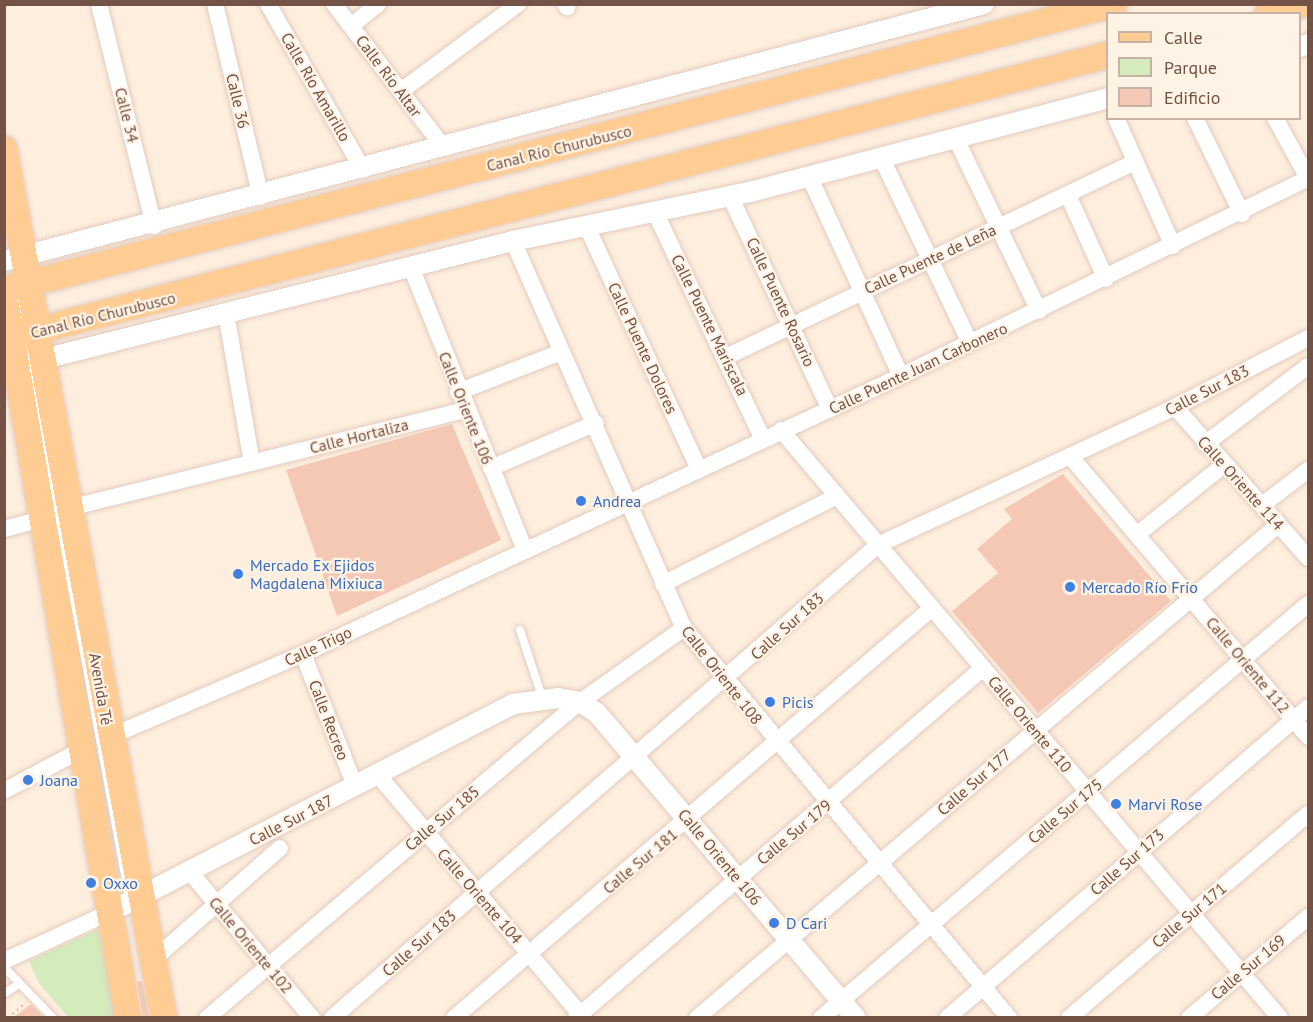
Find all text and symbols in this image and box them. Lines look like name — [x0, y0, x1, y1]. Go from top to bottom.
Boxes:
legend — [1106, 12, 1301, 120]
text: Calle — [1164, 26, 1203, 49]
street label: Calle Río Amarillo — [277, 29, 355, 145]
street label: Calle Río Altar — [352, 31, 426, 121]
text: Parque — [1164, 56, 1217, 79]
street label: Calle 36 — [222, 72, 254, 130]
street label: Calle 34 — [111, 86, 143, 144]
text: Edificio — [1164, 86, 1220, 109]
street label: Canal Río Churubusco — [484, 121, 634, 175]
street label: Calle Puente de Leña — [861, 220, 999, 298]
street label: Calle Puente Rosario — [743, 234, 819, 370]
street label: Calle Puente Mariscala — [667, 251, 753, 399]
street label: Calle Puente Dolores — [604, 279, 682, 417]
street label: Canal Río Churubusco — [28, 288, 178, 342]
street label: Calle Puente Juan Carbonero — [826, 318, 1010, 418]
street label: Calle Oriente 106 — [435, 349, 497, 467]
street label: Calle Sur 183 — [1162, 361, 1252, 419]
street label: Calle Hortaliza — [308, 414, 410, 458]
street label: Calle Oriente 114 — [1194, 432, 1288, 534]
place label: Andrea — [593, 491, 641, 511]
marker: Andrea — [574, 494, 588, 508]
place label: Mercado Ex Ejidos Magdalena Mixiuca — [250, 555, 383, 593]
marker: Mercado Ex Ejidos Magdalena Mixiuca — [231, 567, 245, 581]
place label: Mercado Río Frío — [1082, 577, 1198, 597]
marker: Mercado Río Frío — [1063, 580, 1077, 594]
street label: Calle Sur 183 — [747, 588, 827, 664]
street label: Calle Oriente 112 — [1202, 613, 1294, 717]
street label: Calle Trigo — [281, 622, 355, 670]
street label: Calle Oriente 108 — [678, 622, 766, 728]
street label: Avenida Té — [85, 651, 117, 727]
street label: Calle Oriente 110 — [984, 672, 1076, 776]
street label: Calle Recreo — [305, 677, 353, 763]
place label: Picis — [782, 692, 813, 712]
marker: Picis — [763, 695, 777, 709]
street label: Calle Sur 177 — [933, 745, 1015, 819]
place label: Joana — [40, 770, 78, 790]
marker: Joana — [21, 773, 35, 787]
street label: Calle Sur 175 — [1024, 774, 1106, 848]
street label: Calle Sur 185 — [401, 781, 483, 855]
street label: Calle Sur 187 — [246, 791, 336, 849]
place label: Marvi Rose — [1128, 794, 1202, 814]
street label: Calle Sur 179 — [753, 795, 835, 869]
marker: Marvi Rose — [1109, 797, 1123, 811]
street label: Calle Oriente 106 — [674, 805, 766, 909]
street label: Calle Sur 181 — [599, 824, 681, 898]
street label: Calle Sur 173 — [1086, 825, 1168, 899]
street label: Calle Oriente 104 — [433, 844, 527, 948]
place label: Oxxo — [103, 873, 138, 893]
marker: Oxxo — [84, 876, 98, 890]
street label: Calle Sur 171 — [1148, 878, 1230, 952]
street label: Calle Oriente 102 — [205, 893, 297, 997]
street label: Calle Sur 183 — [378, 906, 460, 980]
place label: D Cari — [786, 913, 827, 933]
marker: D Cari — [767, 916, 781, 930]
street label: Calle Sur 169 — [1207, 930, 1289, 1004]

